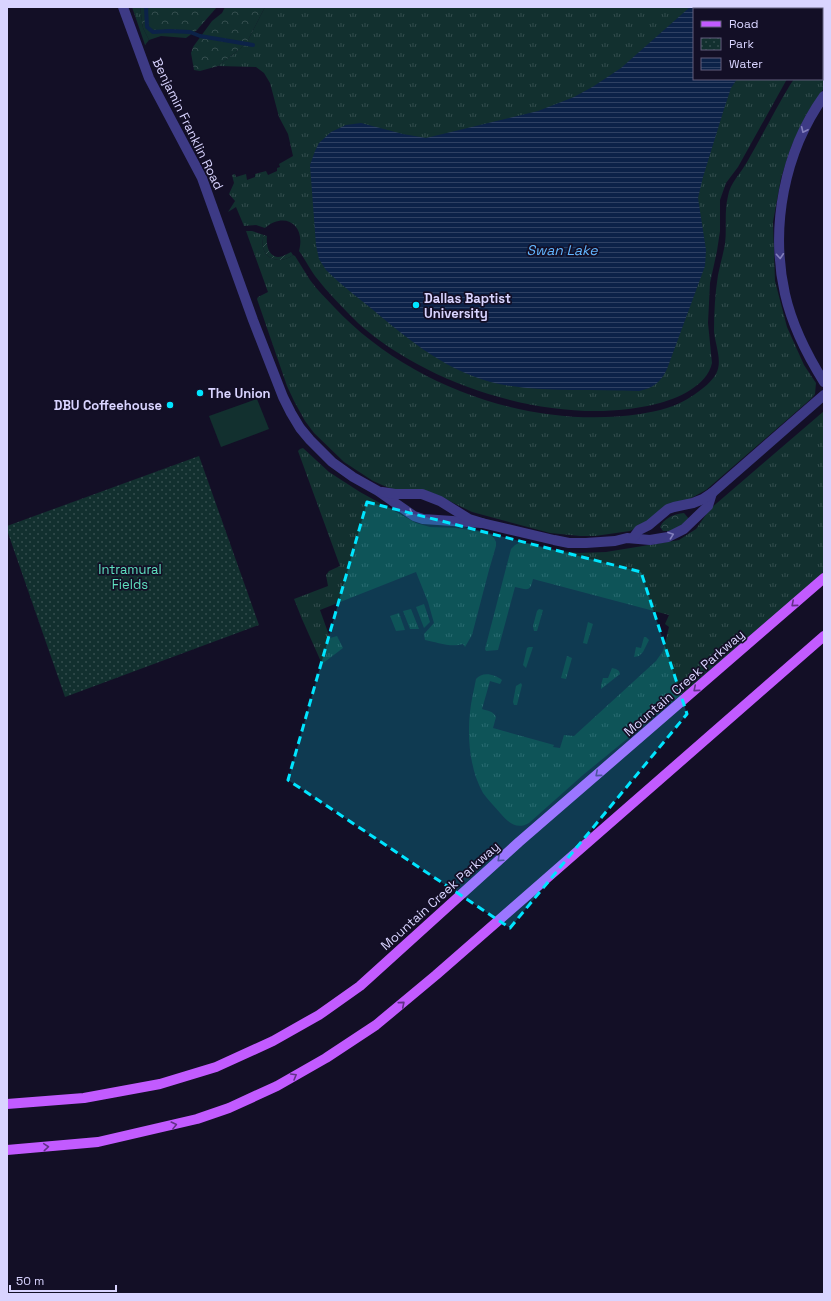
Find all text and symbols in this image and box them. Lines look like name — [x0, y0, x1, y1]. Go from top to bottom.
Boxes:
legend — [693, 8, 823, 80]
text: Road — [729, 16, 758, 32]
text: Park — [729, 36, 754, 52]
street label: Benjamin Franklin Road — [149, 55, 227, 193]
text: Water — [729, 56, 763, 72]
one-way arrow — [801, 125, 809, 133]
water label: Swan Lake — [526, 241, 598, 259]
one-way arrow — [775, 253, 784, 259]
place label: Dallas Baptist University — [424, 290, 511, 322]
marker: Dallas Baptist University — [411, 300, 421, 310]
place label: The Union — [208, 385, 271, 402]
marker: The Union — [195, 388, 205, 398]
place label: DBU Coffeehouse — [54, 397, 162, 414]
marker: DBU Coffeehouse — [165, 400, 175, 410]
one-way arrow — [406, 508, 413, 516]
one-way arrow — [668, 532, 675, 540]
park label: Intramural Fields — [98, 561, 162, 593]
one-way arrow — [792, 599, 799, 606]
street label: Mountain Creek Parkway — [620, 626, 748, 740]
one-way arrow — [693, 684, 701, 692]
one-way arrow — [595, 769, 603, 777]
street label: Mountain Creek Parkway — [377, 838, 503, 954]
one-way arrow — [497, 855, 505, 862]
one-way arrow — [397, 1002, 404, 1009]
one-way arrow — [290, 1074, 297, 1081]
one-way arrow — [170, 1121, 177, 1130]
one-way arrow — [43, 1142, 49, 1151]
scale bar — [10, 1267, 116, 1293]
text: 50 m — [16, 1273, 44, 1289]

